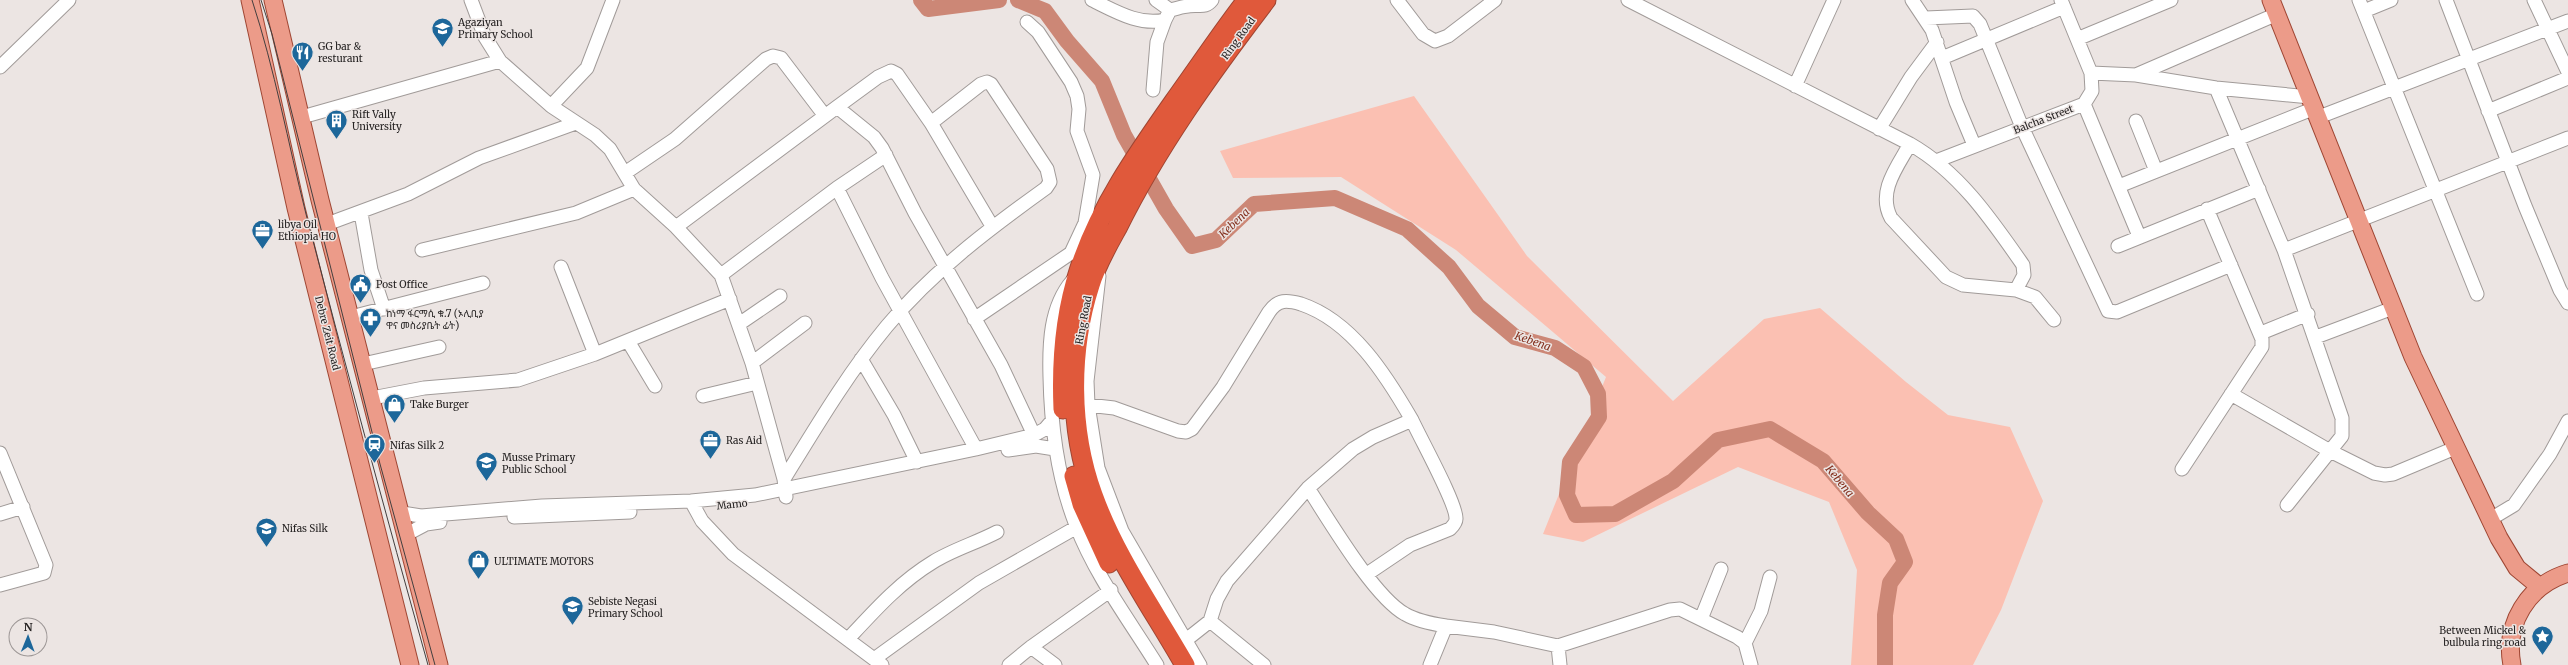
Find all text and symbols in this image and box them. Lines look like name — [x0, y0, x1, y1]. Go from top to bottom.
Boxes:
street label: Ring Road — [1219, 14, 1258, 62]
school or university icon: Agaziyan Primary School — [430, 15, 456, 48]
place label: Agaziyan Primary School — [457, 16, 533, 41]
restaurant icon: GG bar & resturant — [290, 39, 316, 72]
place label: GG bar & resturant — [318, 40, 363, 65]
street label: Balcha Street — [2011, 102, 2075, 137]
building icon: Rift Vally University — [324, 107, 350, 140]
place label: Rift Vally University — [352, 108, 402, 133]
water label: Kebena — [1215, 205, 1252, 242]
office icon: libya Oil Ethiopia HO — [250, 217, 276, 250]
place label: libya Oil Ethiopia HO — [278, 218, 336, 243]
public building icon: Post Office — [347, 271, 373, 304]
place label: Post Office — [376, 278, 428, 291]
street label: Debre Zeit Road — [312, 295, 343, 372]
street label: Ring Road — [1072, 295, 1095, 346]
pharmacy icon: ከነማ ፋርማሲ ቁ.7 (ኦሊቢያ ዋና መስሪያቤት ፊት) — [358, 306, 384, 339]
place label: ከነማ ፋርማሲ ቁ.7 (ኦሊቢያ ዋና መስሪያቤት ፊት) — [386, 307, 484, 332]
water label: Kebena — [1512, 328, 1553, 354]
shop icon: Take Burger — [381, 391, 407, 424]
place label: Take Burger — [410, 398, 469, 411]
office icon: Ras Aid — [698, 427, 724, 460]
station icon: Nifas Silk 2 — [361, 432, 387, 465]
place label: Ras Aid — [726, 434, 762, 447]
place label: Nifas Silk 2 — [390, 439, 444, 452]
school or university icon: Musse Primary Public School — [473, 450, 499, 483]
place label: Musse Primary Public School — [502, 451, 575, 476]
water label: Kebena — [1822, 461, 1857, 500]
street label: Mamo — [716, 496, 748, 513]
school or university icon: Nifas Silk — [254, 515, 280, 548]
place label: Nifas Silk — [282, 522, 328, 535]
shop icon: ULTIMATE MOTORS — [465, 548, 491, 581]
place label: ULTIMATE MOTORS — [494, 555, 594, 568]
school or university icon: Sebiste Negasi Primary School — [560, 594, 586, 627]
place label: Sebiste Negasi Primary School — [588, 595, 663, 620]
north arrow — [8, 617, 48, 657]
text: N — [24, 620, 33, 634]
place icon: Between Mickel & bulbula ring road — [2529, 623, 2555, 656]
place label: Between Mickel & bulbula ring road — [2439, 624, 2526, 649]

